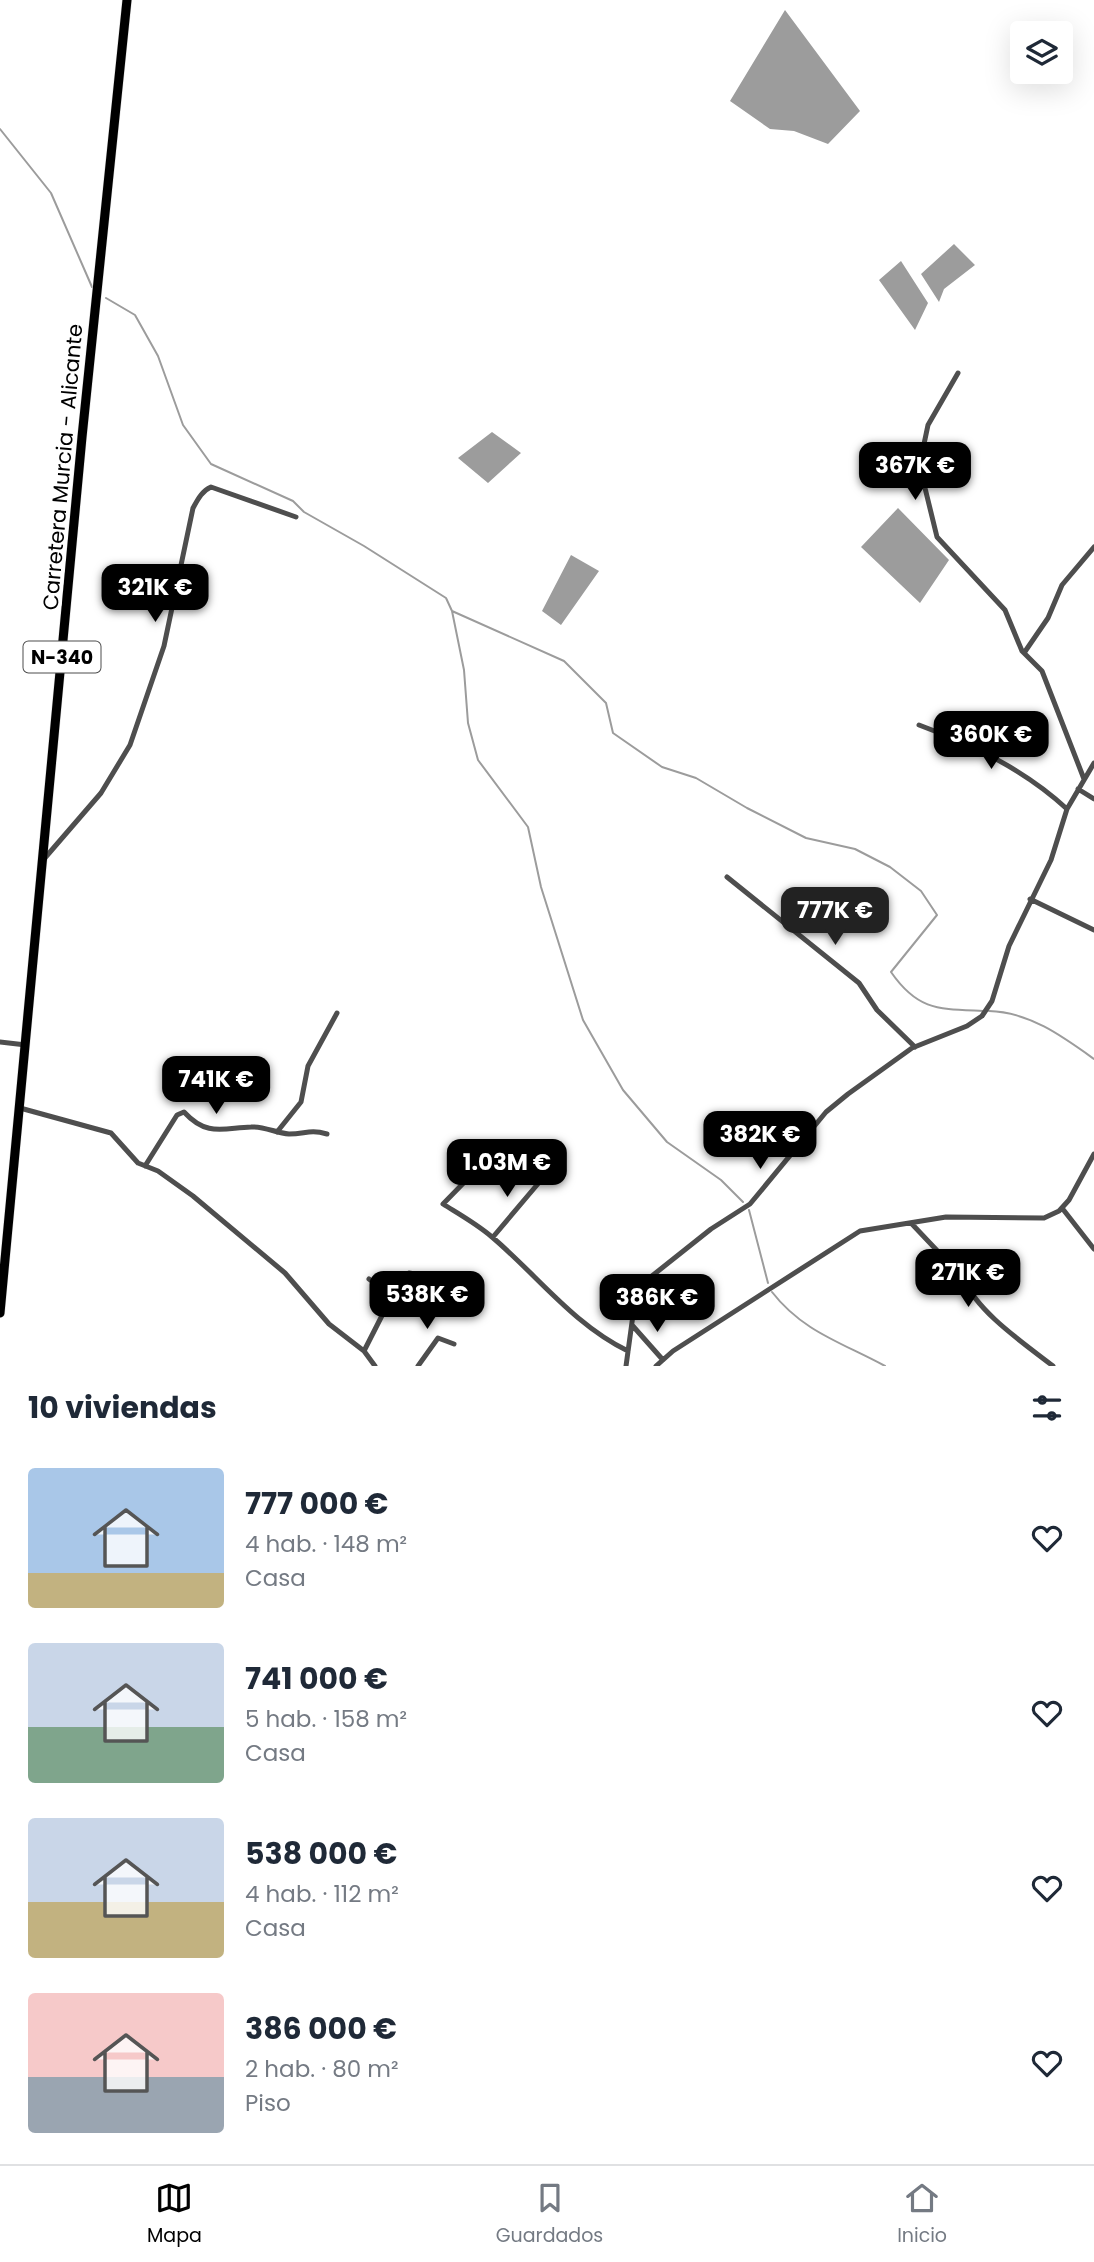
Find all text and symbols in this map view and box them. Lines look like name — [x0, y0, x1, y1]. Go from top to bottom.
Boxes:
map controls — [1010, 21, 1073, 84]
button: layers — [1010, 21, 1073, 84]
street label: Carretera Murcia - Alicante — [36, 323, 89, 611]
pin: 367K € — [858, 442, 972, 502]
text: 367K € — [875, 449, 955, 481]
pin: 321K € — [98, 564, 212, 624]
text: 321K € — [118, 571, 192, 603]
road number: N-340 — [24, 642, 100, 672]
pin: 360K € — [934, 712, 1048, 771]
text: 360K € — [950, 718, 1032, 750]
pin: 777K € — [778, 888, 892, 947]
text: 777K € — [797, 894, 873, 926]
pin: 741K € — [159, 1056, 273, 1116]
text: 741K € — [178, 1063, 254, 1095]
pin: 382K € — [703, 1112, 817, 1171]
text: 382K € — [719, 1118, 801, 1150]
pin: 1.03M € — [442, 1140, 572, 1199]
text: 1.03M € — [463, 1146, 551, 1178]
pin: 271K € — [911, 1250, 1025, 1309]
text: 271K € — [931, 1256, 1005, 1288]
pin: 538K € — [370, 1272, 484, 1331]
pin: 386K € — [600, 1274, 714, 1334]
text: 538K € — [386, 1278, 468, 1310]
text: 386K € — [616, 1281, 698, 1313]
text: 10 viviendas — [28, 1386, 217, 1429]
icon: filters — [1028, 1389, 1066, 1427]
text: 777 000 € — [245, 1482, 388, 1525]
icon: home — [84, 1496, 168, 1580]
icon: heart — [1028, 1519, 1066, 1557]
text: 4 hab. · 148 m² — [245, 1528, 407, 1560]
text: Casa — [245, 1562, 306, 1594]
text: 741 000 € — [245, 1657, 388, 1700]
icon: home — [84, 1671, 168, 1755]
icon: heart — [1028, 1694, 1066, 1732]
text: 5 hab. · 158 m² — [245, 1703, 407, 1735]
text: Casa — [245, 1737, 306, 1769]
text: 538 000 € — [245, 1832, 397, 1875]
icon: home — [84, 1846, 168, 1930]
icon: heart — [1028, 1869, 1066, 1907]
text: 4 hab. · 112 m² — [245, 1878, 399, 1910]
text: Casa — [245, 1912, 306, 1944]
text: 386 000 € — [245, 2007, 397, 2050]
icon: home — [84, 2021, 168, 2105]
icon: heart — [1028, 2044, 1066, 2082]
text: 2 hab. · 80 m² — [245, 2053, 399, 2085]
text: Piso — [245, 2087, 291, 2119]
tab: Mapa — [147, 2179, 202, 2250]
tab: Guardados — [496, 2179, 603, 2250]
tab: Inicio — [897, 2179, 947, 2250]

